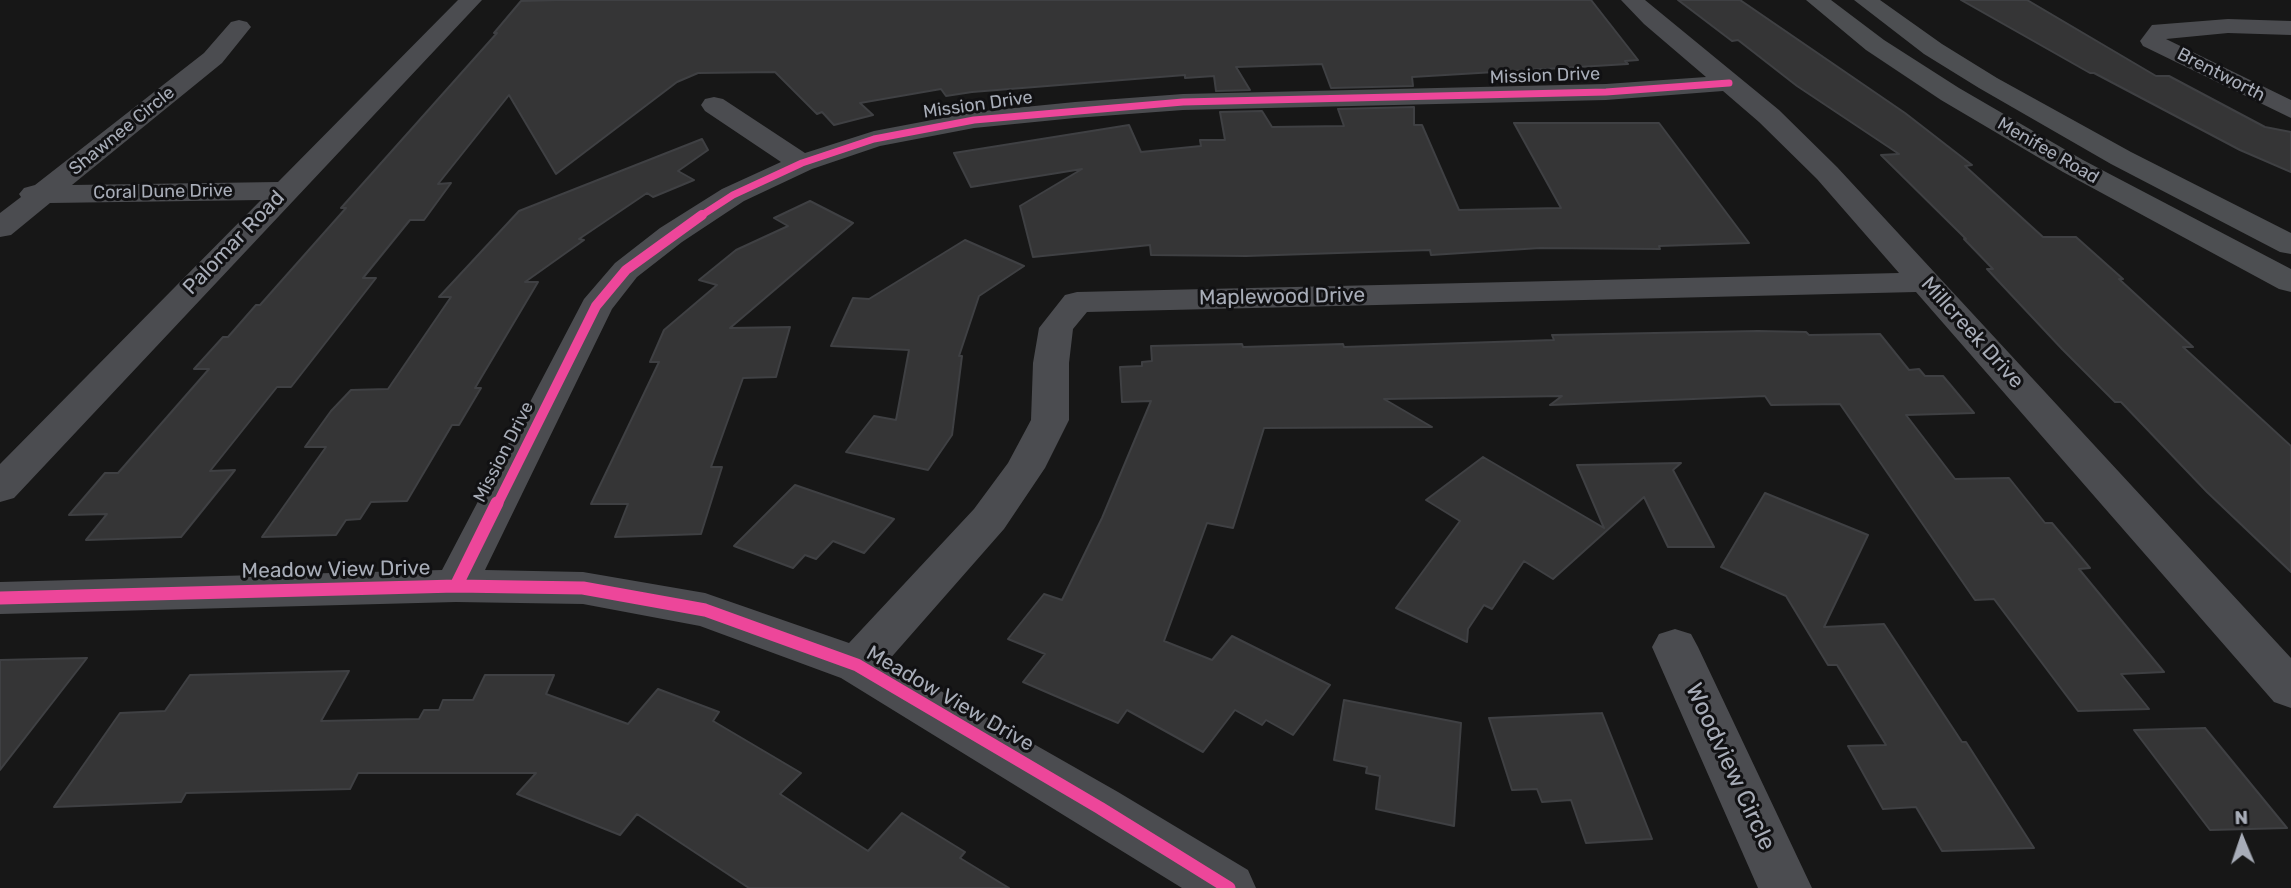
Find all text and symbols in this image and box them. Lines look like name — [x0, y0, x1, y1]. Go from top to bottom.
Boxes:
street label: Brentworth — [2173, 44, 2269, 106]
street label: Mission Drive — [1489, 63, 1601, 89]
street label: Shawnee Circle — [65, 82, 179, 180]
street label: Mission Drive — [922, 87, 1034, 123]
street label: Menifee Road — [1993, 113, 2103, 189]
street label: Coral Dune Drive — [93, 180, 233, 204]
street label: Palomar Road — [178, 186, 290, 300]
street label: Millcreek Drive — [1915, 272, 2029, 394]
street label: Maplewood Drive — [1199, 283, 1365, 311]
street label: Mission Drive — [469, 398, 539, 506]
street label: Meadow View Drive — [241, 556, 431, 584]
street label: Meadow View Drive — [862, 641, 1038, 757]
street label: Woodview Circle — [1679, 679, 1781, 855]
north arrow — [2207, 804, 2277, 874]
text: N — [2234, 806, 2248, 829]

